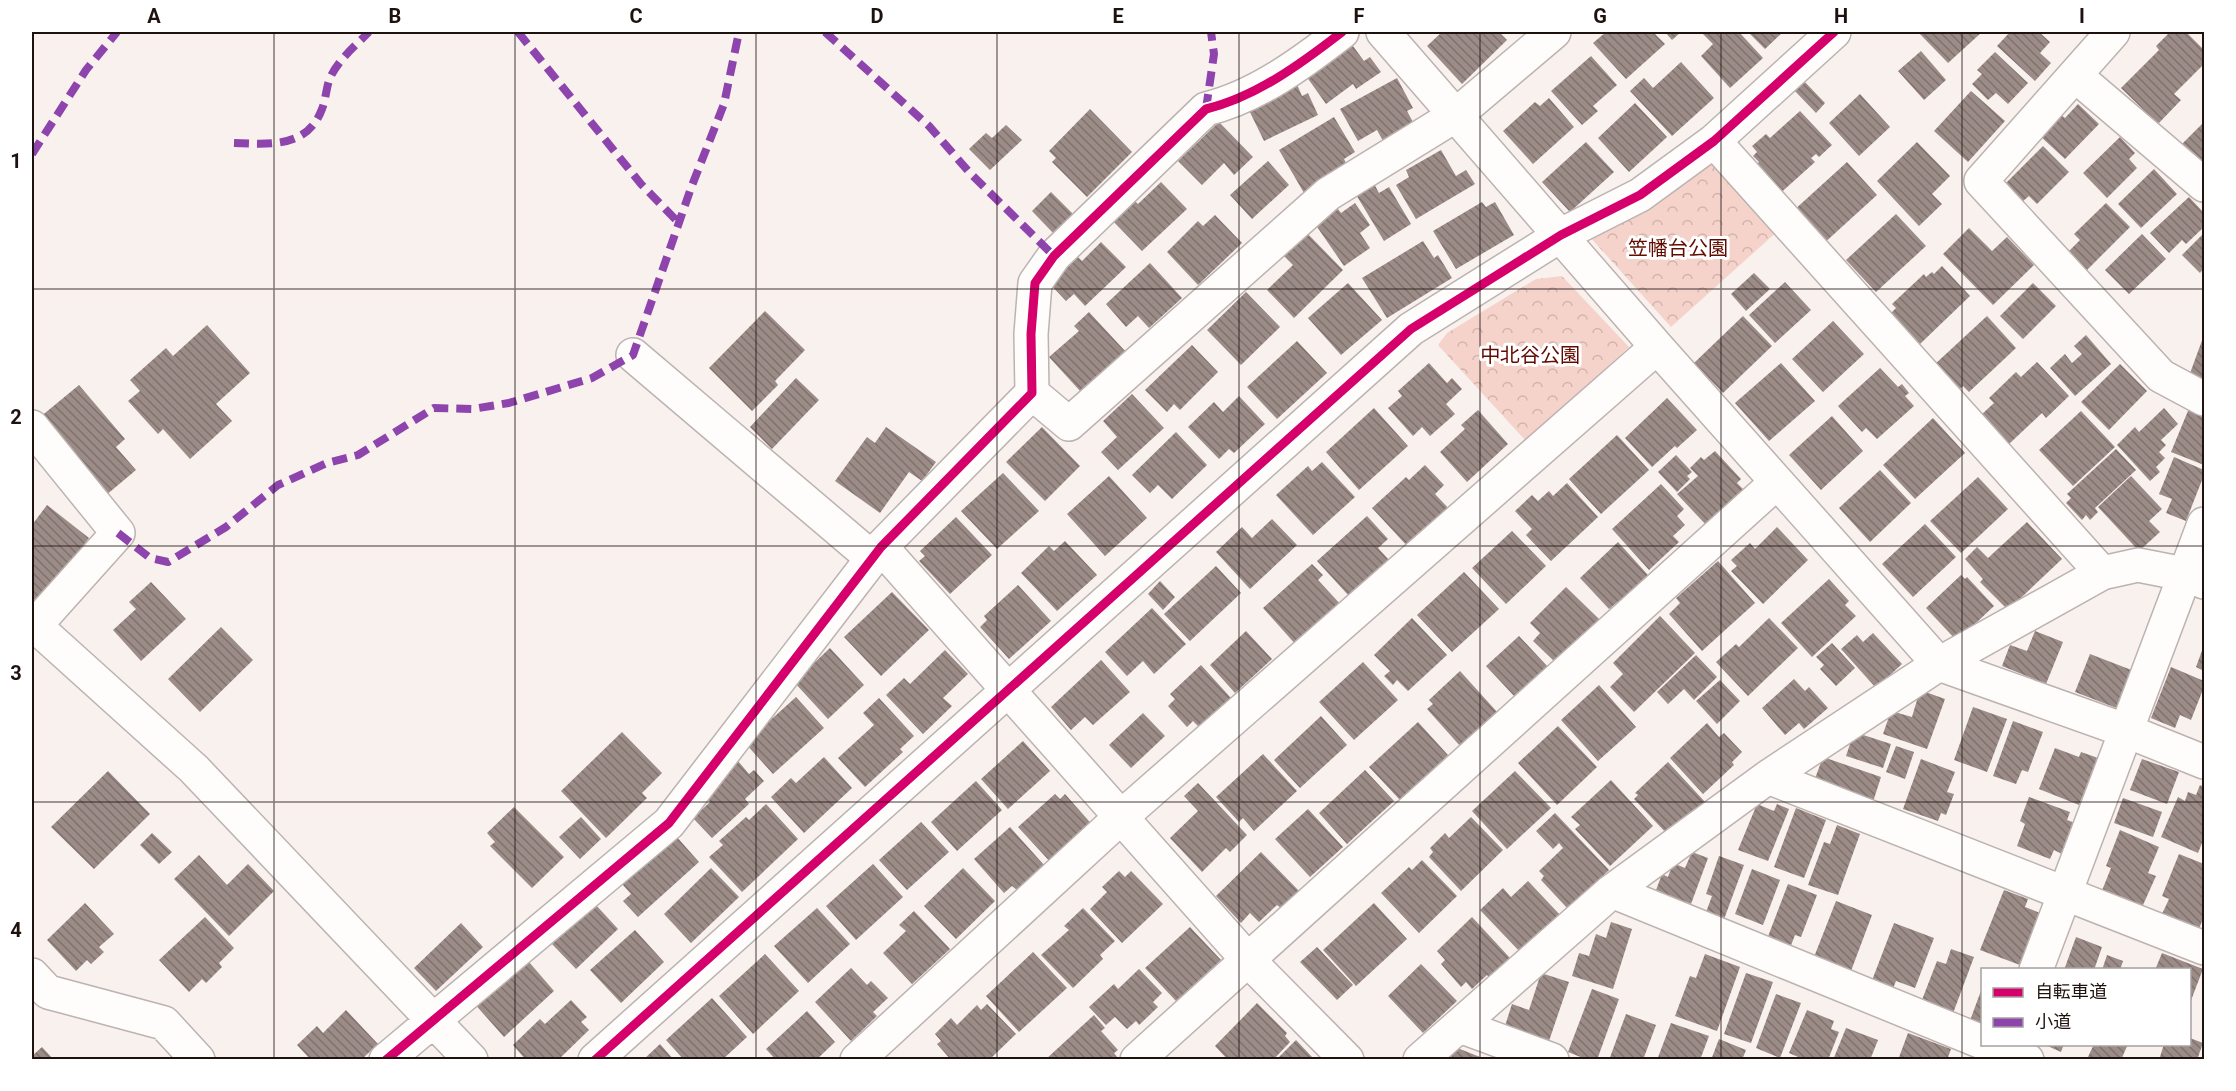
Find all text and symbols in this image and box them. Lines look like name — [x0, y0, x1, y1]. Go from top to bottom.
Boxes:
text: A — [147, 4, 161, 28]
text: B — [389, 4, 401, 28]
text: C — [629, 4, 643, 28]
text: D — [871, 4, 884, 28]
text: E — [1112, 4, 1124, 28]
text: F — [1354, 4, 1365, 28]
text: G — [1593, 4, 1607, 28]
text: H — [1834, 4, 1848, 28]
text: I — [2079, 4, 2085, 28]
text: 1 — [10, 149, 22, 173]
park label: 笠幡台公園 — [1628, 236, 1728, 260]
park label: 中北谷公園 — [1480, 343, 1580, 367]
text: 2 — [10, 405, 22, 429]
text: 3 — [10, 661, 22, 685]
text: 4 — [10, 918, 22, 942]
legend — [1981, 968, 2191, 1046]
text: 自転車道 — [2035, 981, 2107, 1002]
text: 小道 — [2035, 1011, 2071, 1032]

